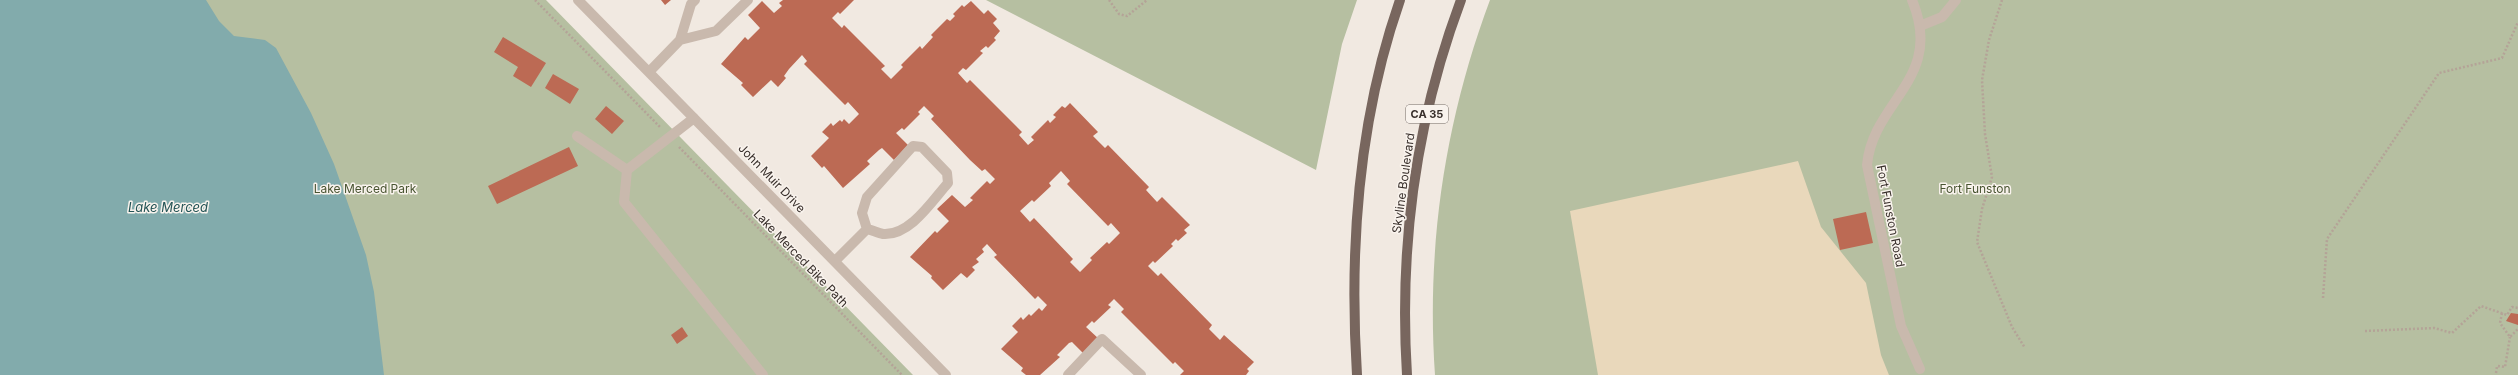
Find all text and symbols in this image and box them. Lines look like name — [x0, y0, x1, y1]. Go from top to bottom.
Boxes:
road number: CA 35 — [1406, 105, 1448, 123]
street label: Skyline Boulevard — [1389, 132, 1417, 234]
street label: John Muir Drive — [735, 140, 809, 216]
street label: Fort Funston Road — [1874, 164, 1908, 268]
park label: Lake Merced Park — [314, 181, 417, 196]
park label: Fort Funston — [1939, 181, 2011, 196]
water label: Lake Merced — [128, 199, 208, 215]
street label: Lake Merced Bike Path — [751, 206, 851, 310]

